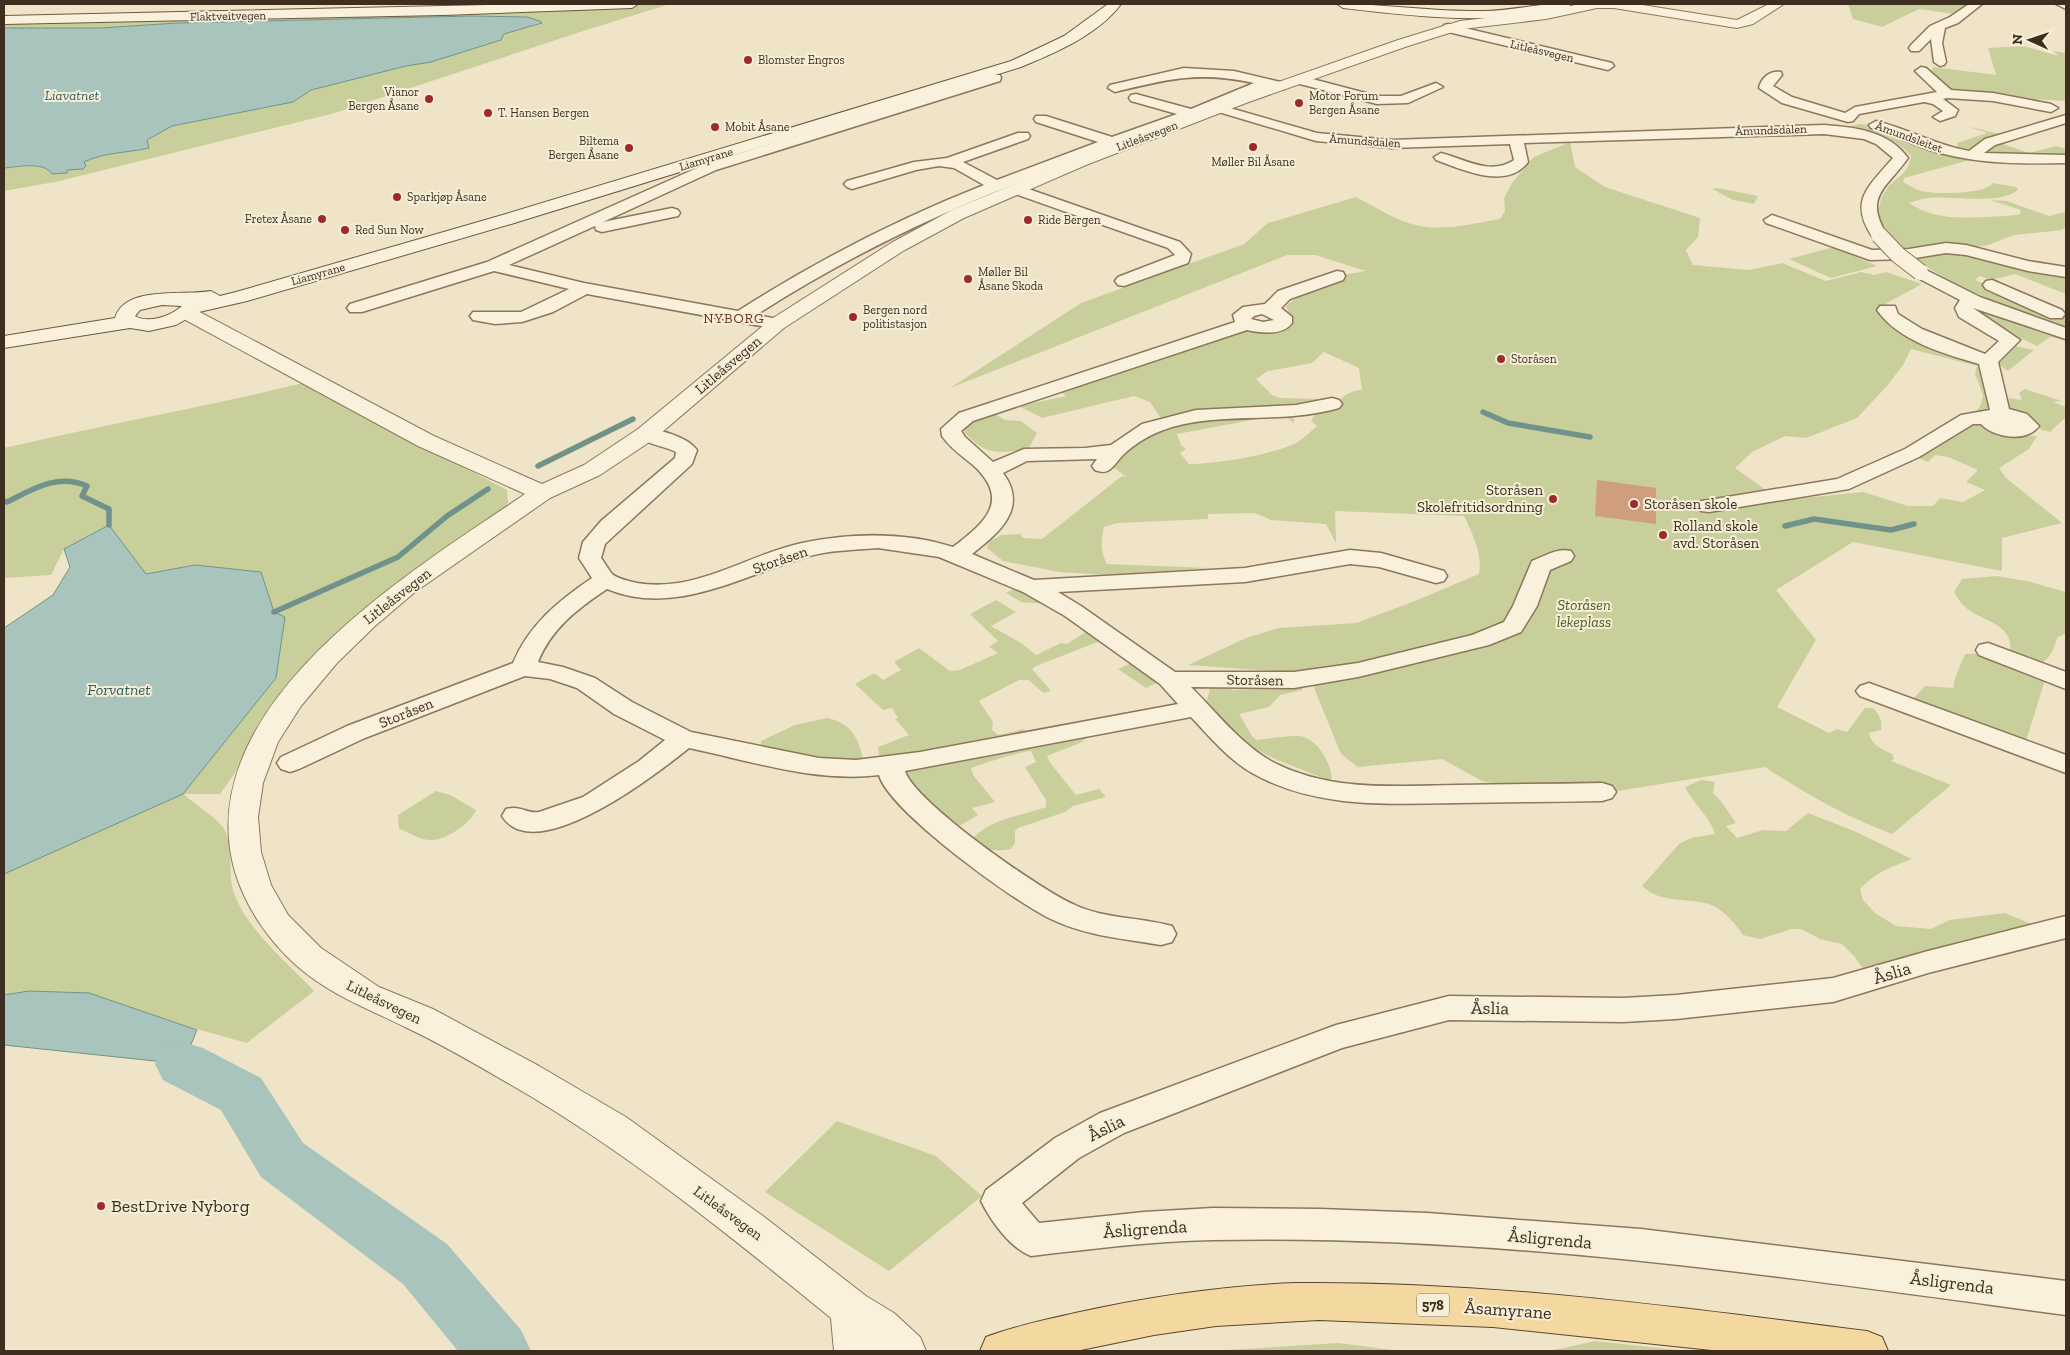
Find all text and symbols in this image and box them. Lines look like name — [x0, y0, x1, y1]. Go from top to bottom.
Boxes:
street label: Flaktveitvegen — [190, 8, 266, 24]
north arrow — [2005, 15, 2055, 65]
text: N — [2009, 33, 2026, 45]
street label: Litleåsvegen — [1509, 37, 1575, 65]
place label: Blomster Engros — [758, 53, 845, 67]
marker: Blomster Engros — [742, 54, 754, 66]
place label: Vianor Bergen Åsane — [348, 85, 419, 113]
water label: Liavatnet — [45, 87, 100, 104]
place label: Motor Forum Bergen Åsane — [1309, 89, 1380, 117]
marker: Vianor Bergen Åsane — [423, 93, 435, 105]
marker: Motor Forum Bergen Åsane — [1293, 97, 1305, 109]
place label: T. Hansen Bergen — [498, 106, 589, 120]
marker: T. Hansen Bergen — [482, 107, 494, 119]
street label: Åmundsleitet — [1874, 117, 1945, 156]
street label: Litleåsvegen — [1114, 118, 1180, 154]
place label: Mobit Åsane — [725, 119, 790, 134]
marker: Mobit Åsane — [709, 121, 721, 133]
street label: Åmundsdalen — [1735, 121, 1807, 138]
street label: Åmundsdalen — [1329, 131, 1401, 150]
place label: Biltema Bergen Åsane — [548, 134, 619, 162]
marker: Møller Bil Åsane — [1247, 141, 1259, 153]
marker: Biltema Bergen Åsane — [623, 142, 635, 154]
street label: Liamyrane — [678, 144, 735, 174]
place label: Møller Bil Åsane — [1211, 154, 1295, 169]
place label: Sparkjøp Åsane — [407, 189, 487, 205]
marker: Sparkjøp Åsane — [391, 191, 403, 203]
place label: Fretex Åsane — [245, 211, 312, 226]
marker: Fretex Åsane — [316, 213, 328, 225]
place label: Ride Bergen — [1038, 213, 1101, 227]
marker: Ride Bergen — [1022, 214, 1034, 226]
place label: Red Sun Now — [355, 223, 425, 237]
marker: Red Sun Now — [339, 224, 351, 236]
street label: Liamyrane — [290, 260, 347, 288]
place label: Møller Bil Åsane Skoda — [978, 265, 1043, 293]
marker: Møller Bil Åsane Skoda — [962, 273, 974, 285]
place label: Bergen nord politistasjon — [863, 303, 928, 332]
district label: NYBORG — [703, 310, 765, 327]
marker: Bergen nord politistasjon — [847, 311, 859, 323]
street label: Litleåsvegen — [691, 332, 765, 398]
place label: Storåsen — [1511, 352, 1557, 366]
marker: Storåsen — [1495, 353, 1507, 365]
place label: Storåsen Skolefritidsordning — [1417, 481, 1543, 516]
marker: Storåsen Skolefritidsordning — [1547, 493, 1559, 505]
place label: Storåsen skole — [1644, 495, 1737, 513]
marker: Storåsen skole — [1628, 498, 1640, 510]
place label: Rolland skole avd. Storåsen — [1673, 517, 1760, 552]
marker: Rolland skole avd. Storåsen — [1657, 529, 1669, 541]
street label: Storåsen — [750, 542, 810, 578]
street label: Litleåsvegen — [360, 564, 435, 628]
park label: Storåsen lekeplass — [1557, 596, 1611, 631]
street label: Storåsen — [1226, 671, 1284, 690]
water label: Forvatnet — [87, 680, 151, 699]
street label: Storåsen — [376, 694, 436, 732]
street label: Åslia — [1871, 957, 1914, 989]
street label: Litleåsvegen — [344, 976, 425, 1028]
street label: Åslia — [1471, 997, 1510, 1019]
street label: Åslia — [1084, 1110, 1128, 1146]
street label: Litleåsvegen — [690, 1182, 766, 1244]
place label: BestDrive Nyborg — [111, 1195, 250, 1217]
marker: BestDrive Nyborg — [95, 1200, 107, 1212]
street label: Åsligrenda — [1102, 1215, 1188, 1243]
street label: Åsligrenda — [1507, 1224, 1593, 1254]
street label: Åsligrenda — [1909, 1267, 1995, 1299]
road number: 578 — [1417, 1294, 1449, 1316]
street label: Åsamyrane — [1464, 1296, 1552, 1324]

